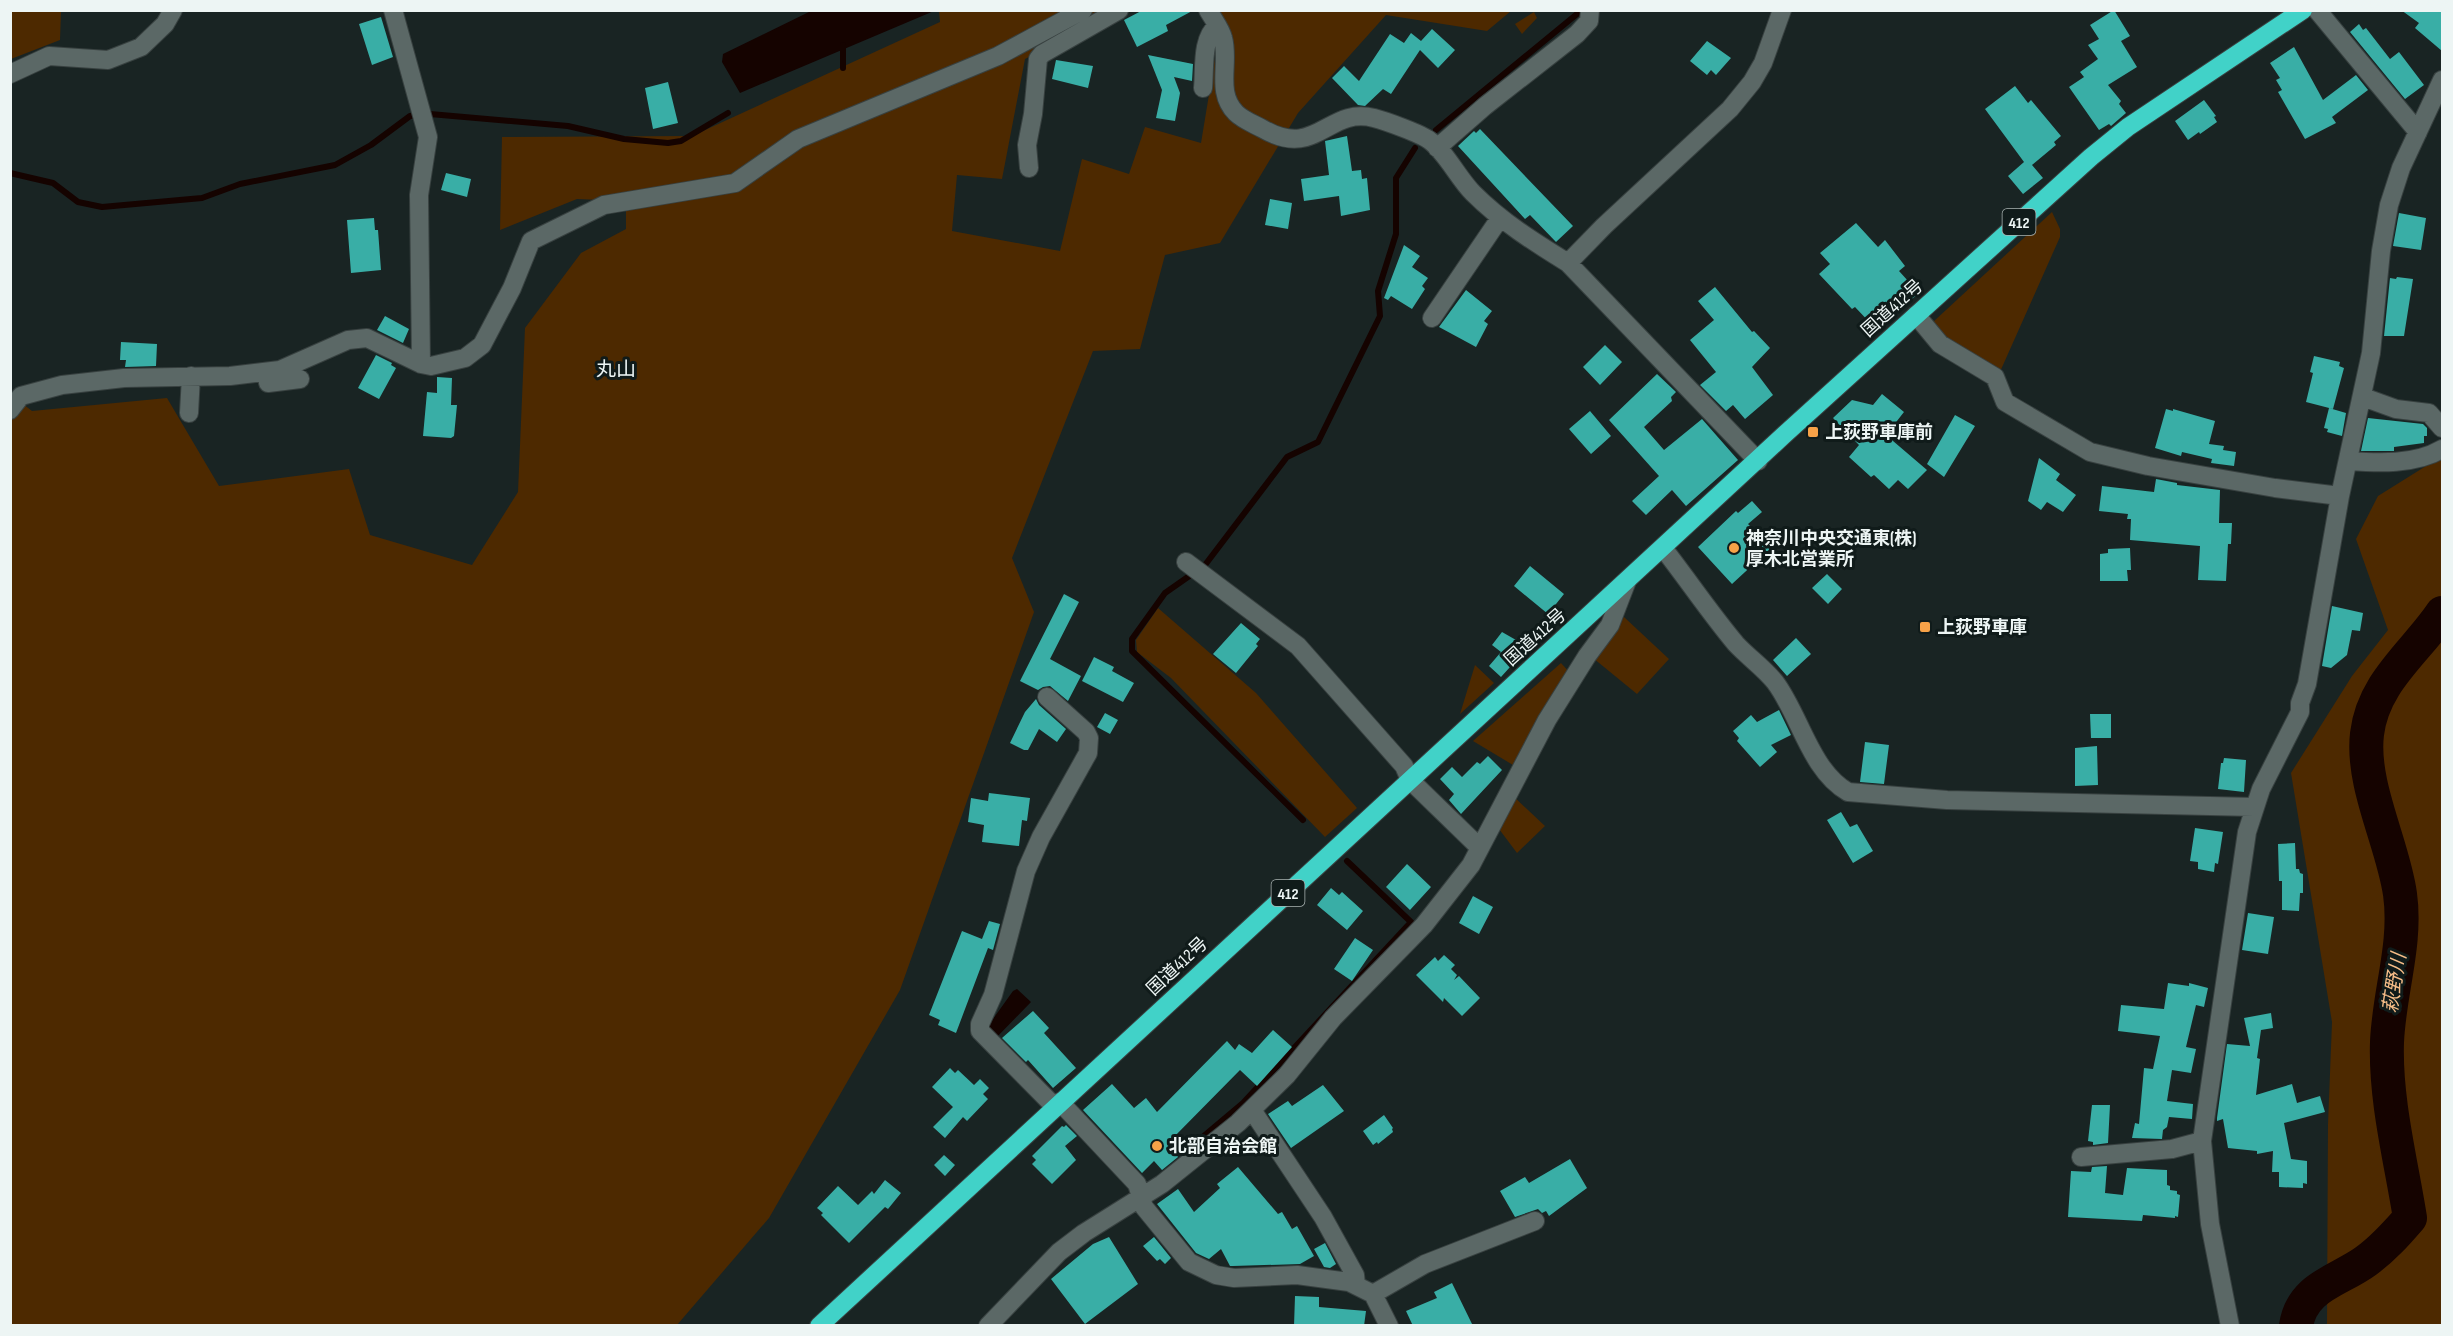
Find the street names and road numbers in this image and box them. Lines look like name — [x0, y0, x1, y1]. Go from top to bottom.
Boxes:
road number: 412 — [2002, 209, 2036, 235]
street label: 国道412号 — [1857, 275, 1927, 341]
street label: 国道412号 — [1500, 604, 1570, 670]
road number: 412 — [1272, 880, 1304, 906]
street label: 国道412号 — [1143, 933, 1212, 1000]

